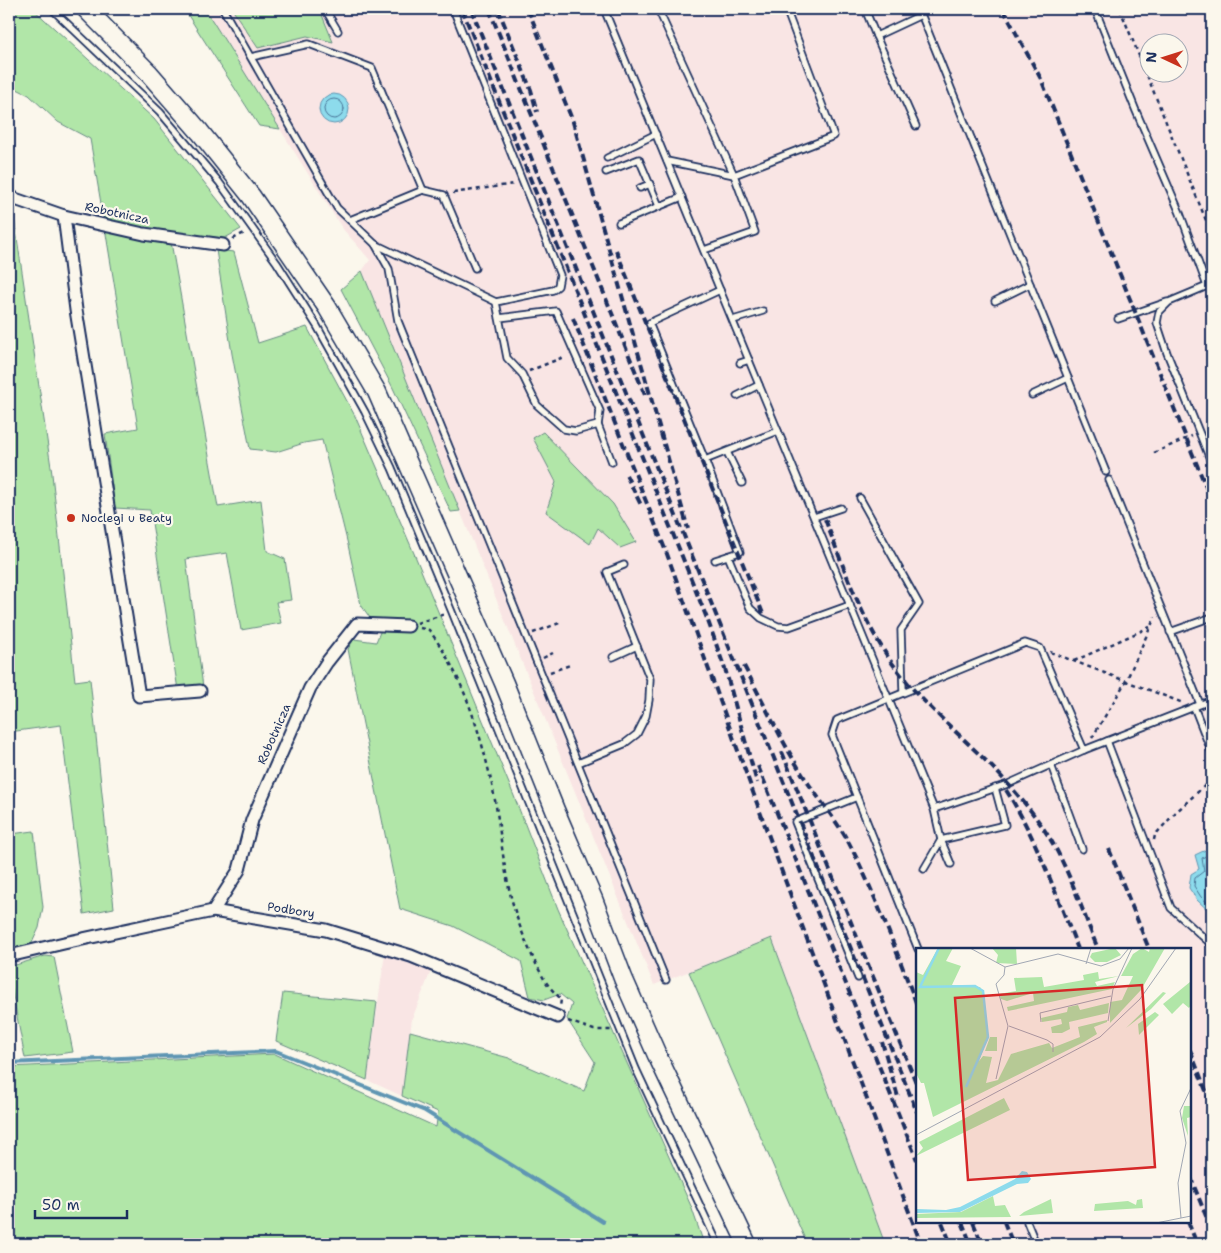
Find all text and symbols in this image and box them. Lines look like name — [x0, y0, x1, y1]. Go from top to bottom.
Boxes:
north arrow — [1138, 32, 1188, 82]
text: N — [1142, 51, 1160, 63]
street label: Robotnicza — [83, 198, 151, 228]
place label: Noclegi u Beaty — [81, 510, 172, 526]
marker: Noclegi u Beaty — [65, 512, 77, 524]
street label: Robotnicza — [253, 701, 295, 767]
street label: Podbory — [266, 898, 316, 922]
inset map — [916, 948, 1191, 1223]
scale bar — [35, 1188, 128, 1220]
text: 50 m — [42, 1195, 80, 1215]

